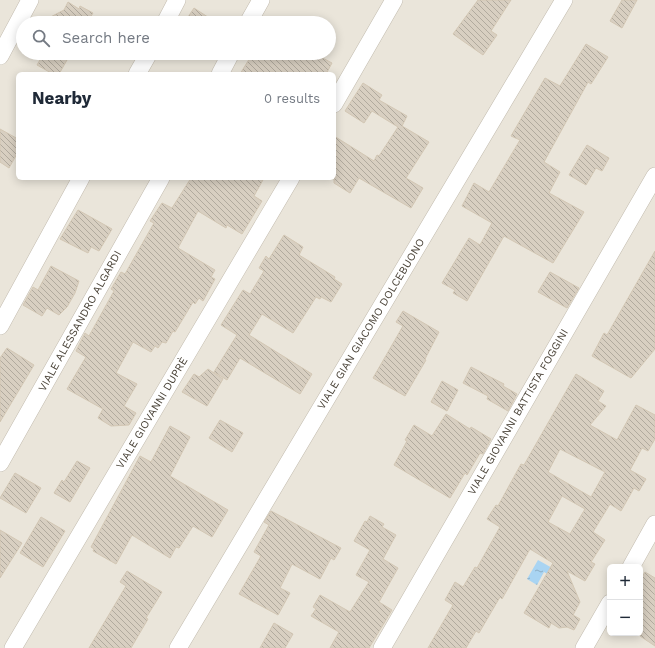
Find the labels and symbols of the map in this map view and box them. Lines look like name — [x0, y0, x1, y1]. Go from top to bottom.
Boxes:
street label: VIALE GIAN GIACOMO DOLCEBUONO — [315, 236, 427, 412]
street label: VIALE ALESSANDRO ALGARDI — [36, 248, 124, 394]
street label: VIALE GIOVANNI BATTISTA FOGGINI — [465, 327, 571, 497]
street label: VIALE GIOVANNI DUPRÈ — [113, 354, 191, 471]

